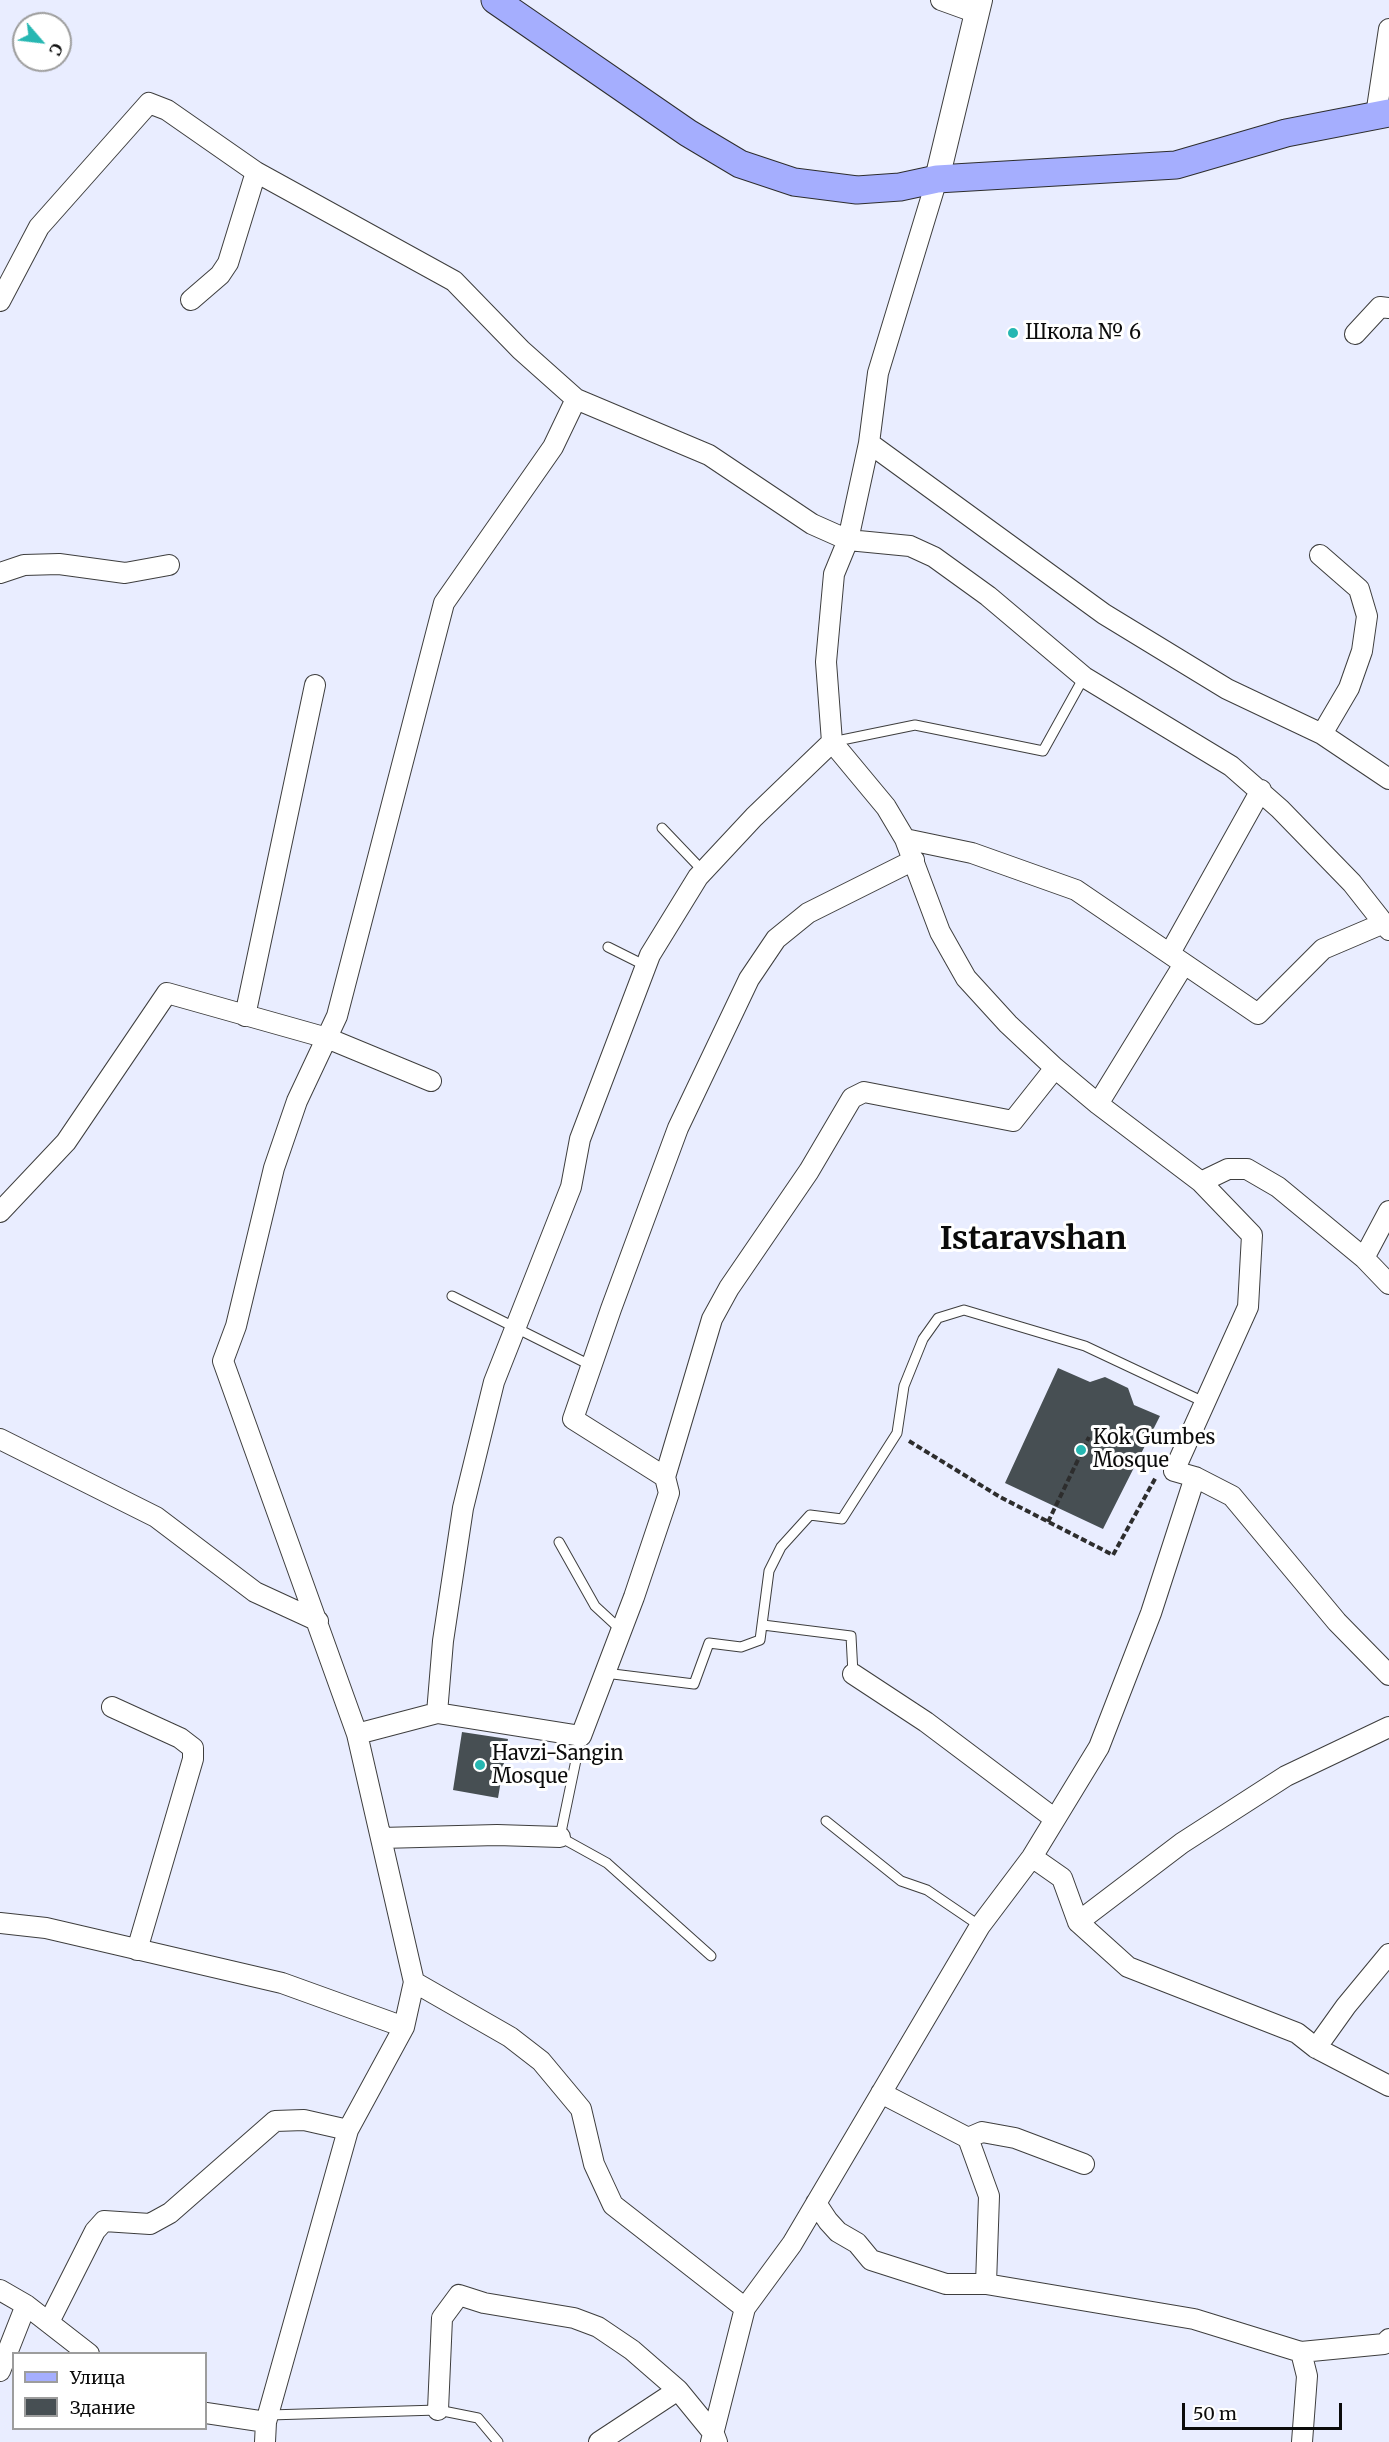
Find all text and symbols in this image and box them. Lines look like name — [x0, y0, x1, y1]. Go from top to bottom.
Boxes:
north arrow — [12, 12, 72, 72]
text: С — [45, 40, 67, 59]
place label: Школа № 6 — [1025, 321, 1141, 345]
marker: Школа № 6 — [1006, 326, 1020, 340]
district label: Istaravshan — [940, 1221, 1126, 1259]
place label: Kok Gumbes Mosque — [1093, 1426, 1215, 1473]
marker: Kok Gumbes Mosque — [1074, 1443, 1088, 1457]
place label: Havzi-Sangin Mosque — [492, 1742, 623, 1789]
marker: Havzi-Sangin Mosque — [473, 1758, 487, 1772]
legend — [12, 2352, 207, 2430]
text: Улица — [70, 2366, 125, 2389]
scale bar — [1185, 2391, 1346, 2429]
text: Здание — [70, 2396, 135, 2419]
text: 50 m — [1193, 2402, 1237, 2425]

